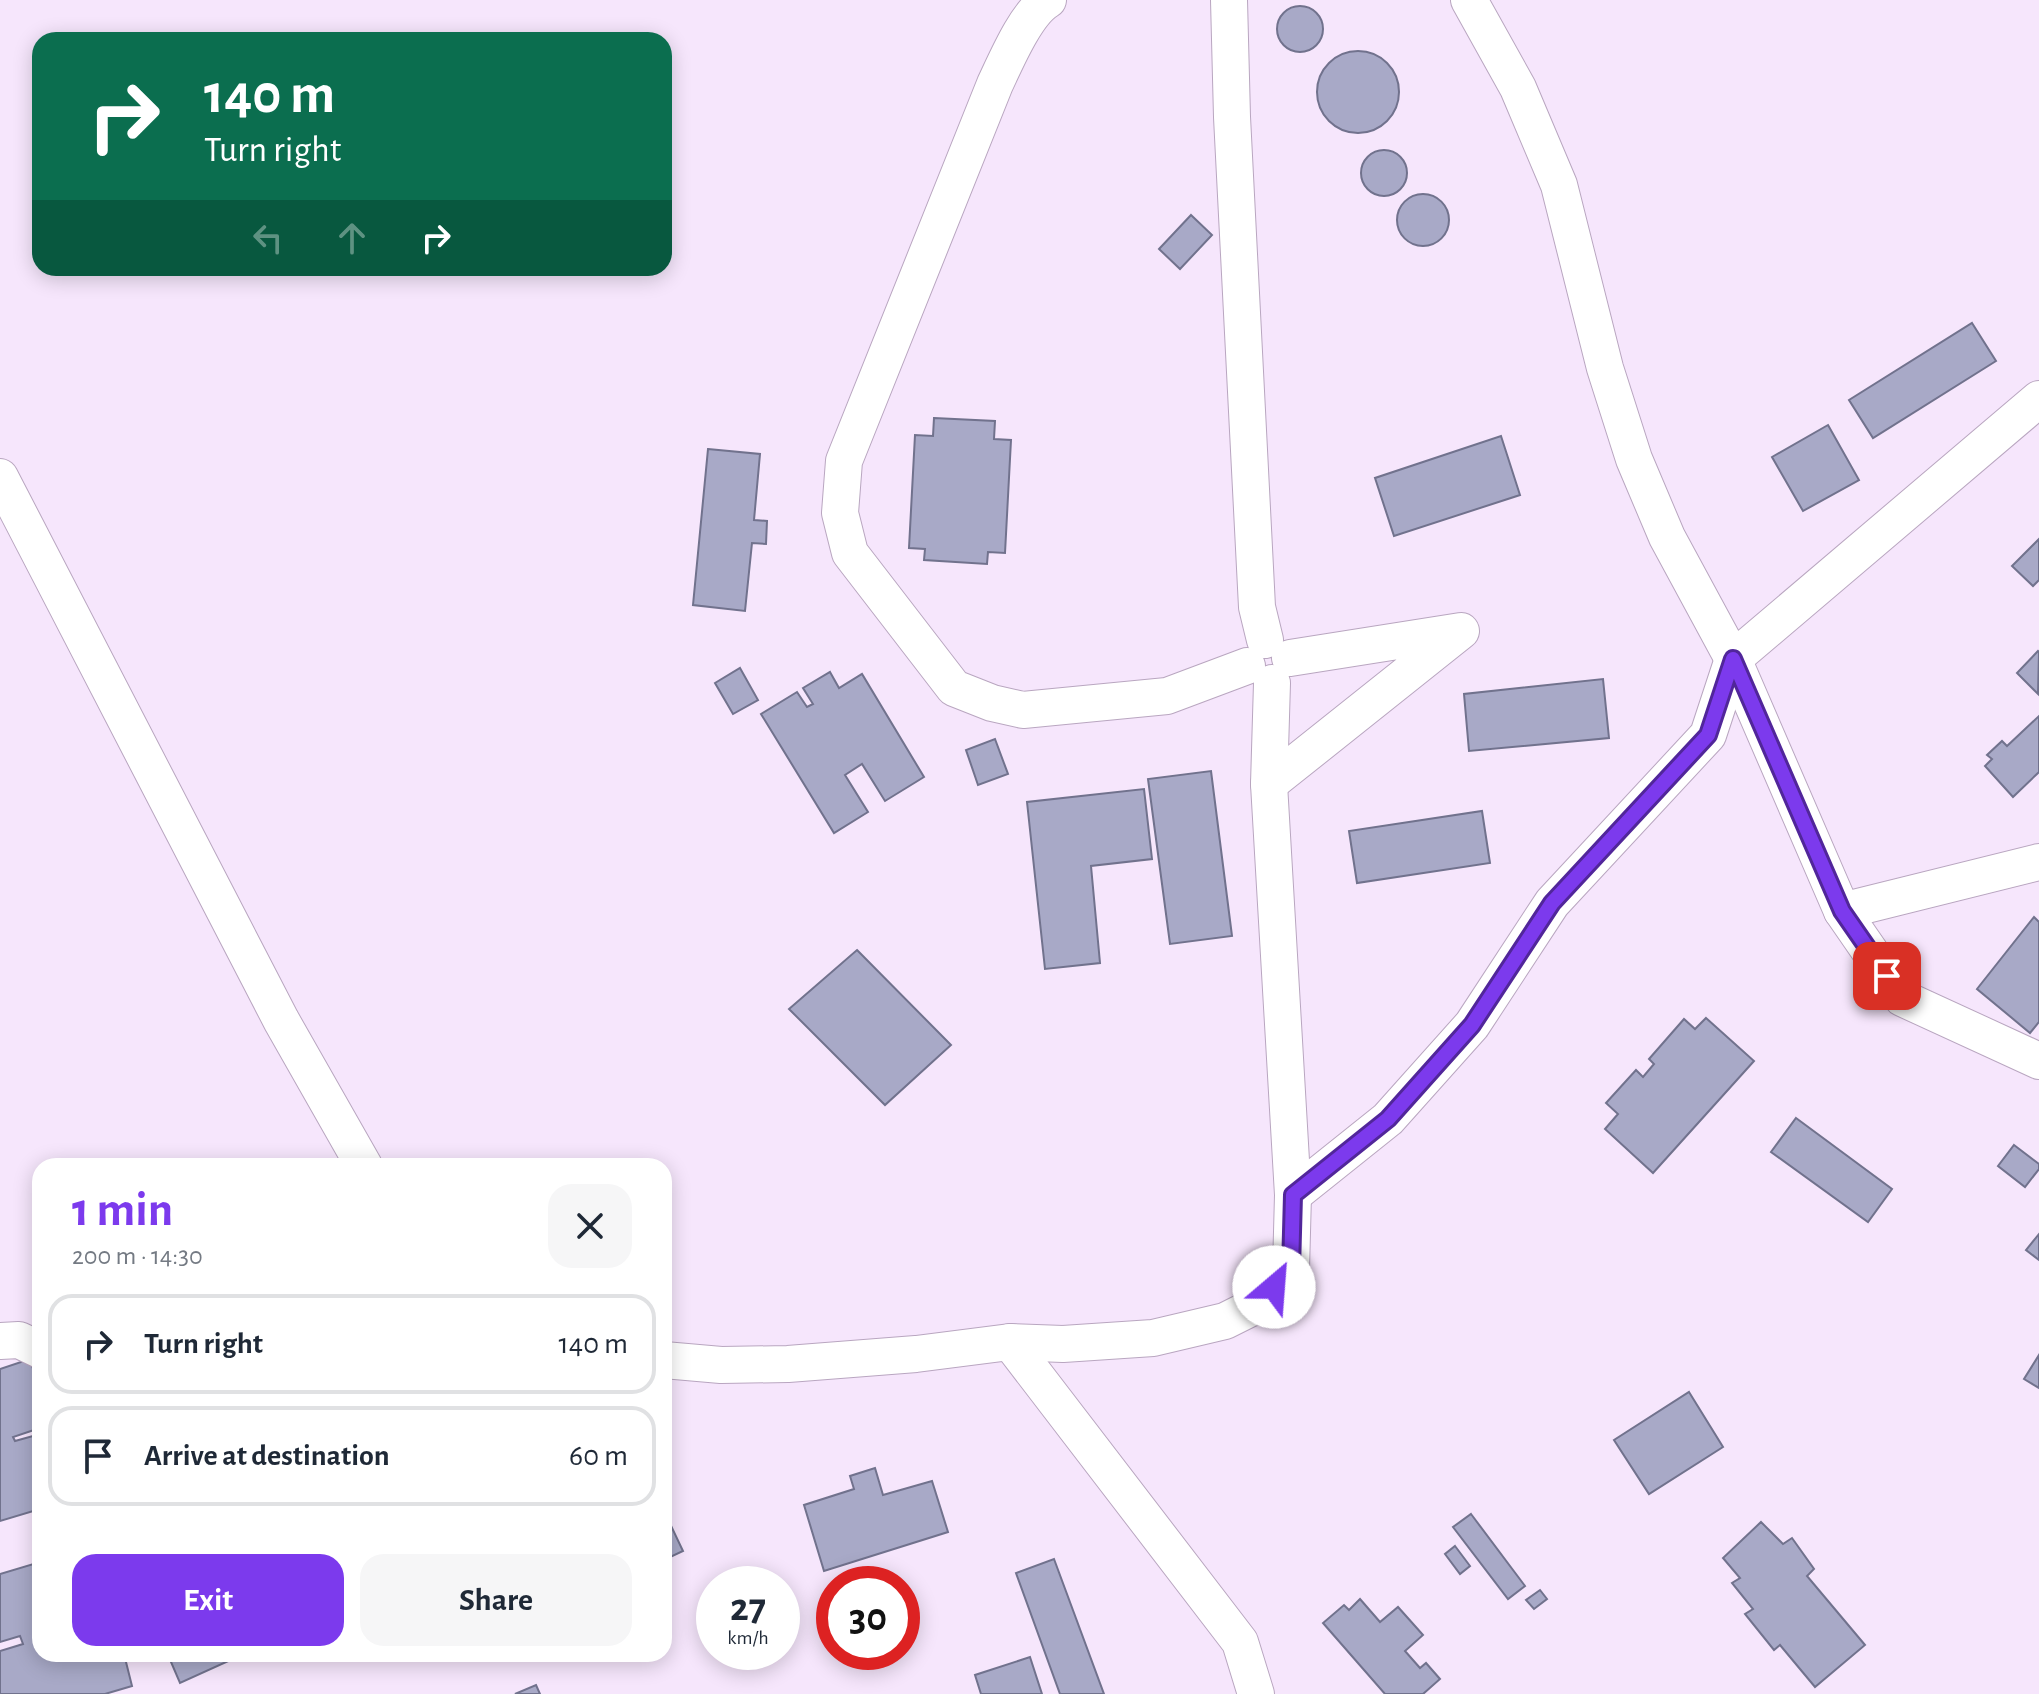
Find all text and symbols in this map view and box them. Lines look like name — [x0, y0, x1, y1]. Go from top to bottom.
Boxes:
icon: right — [72, 64, 176, 168]
text: 140 m — [204, 67, 335, 123]
text: Turn right — [204, 132, 341, 168]
icon: left — [246, 216, 290, 260]
icon: ahead — [330, 216, 374, 260]
icon: right — [414, 216, 458, 260]
pin — [1853, 942, 1921, 1010]
icon: arrive — [1865, 954, 1909, 998]
button: close — [548, 1184, 632, 1268]
text: 1 min — [72, 1187, 173, 1235]
text: 200 m · 14:30 — [72, 1243, 203, 1269]
position arrow — [1232, 1245, 1316, 1329]
icon: right — [76, 1322, 120, 1366]
text: Turn right — [144, 1329, 263, 1359]
text: 140 m — [558, 1329, 628, 1359]
icon: arrive — [76, 1434, 120, 1478]
text: Arrive at destination — [144, 1441, 390, 1471]
text: 60 m — [569, 1441, 628, 1471]
button: Exit — [72, 1554, 344, 1646]
button: Share — [360, 1554, 632, 1646]
speed limit sign: 30 — [816, 1566, 920, 1670]
text: 27 — [730, 1588, 766, 1628]
text: km/h — [727, 1628, 769, 1648]

